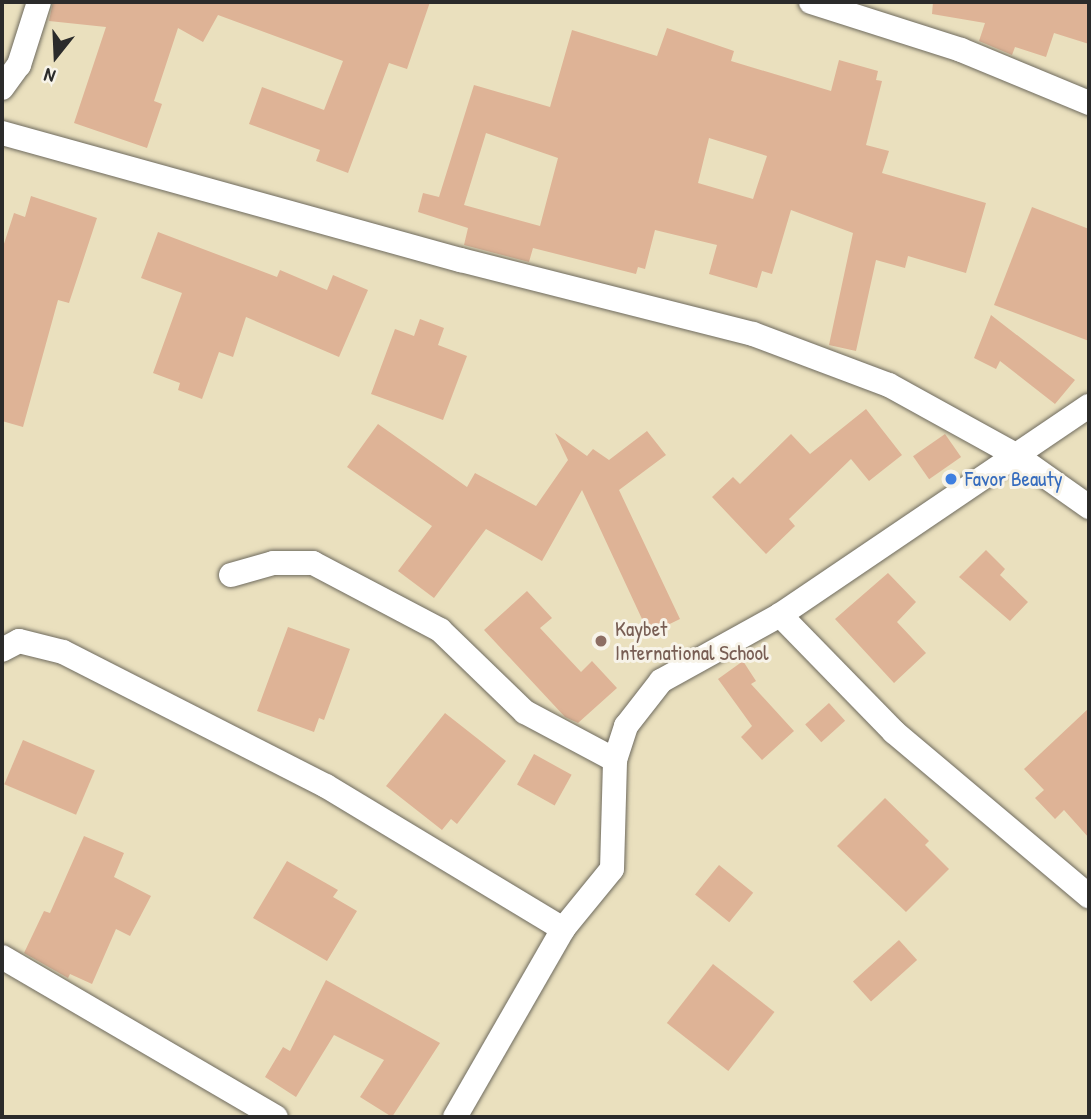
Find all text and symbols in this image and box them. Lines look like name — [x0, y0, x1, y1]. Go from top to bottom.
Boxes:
north arrow — [21, 21, 91, 91]
text: N — [41, 62, 58, 90]
place label: Favor Beauty — [965, 466, 1063, 492]
marker: Favor Beauty — [943, 471, 959, 487]
place label: Kaybet International School — [615, 616, 768, 666]
marker: Kaybet International School — [593, 633, 609, 649]

